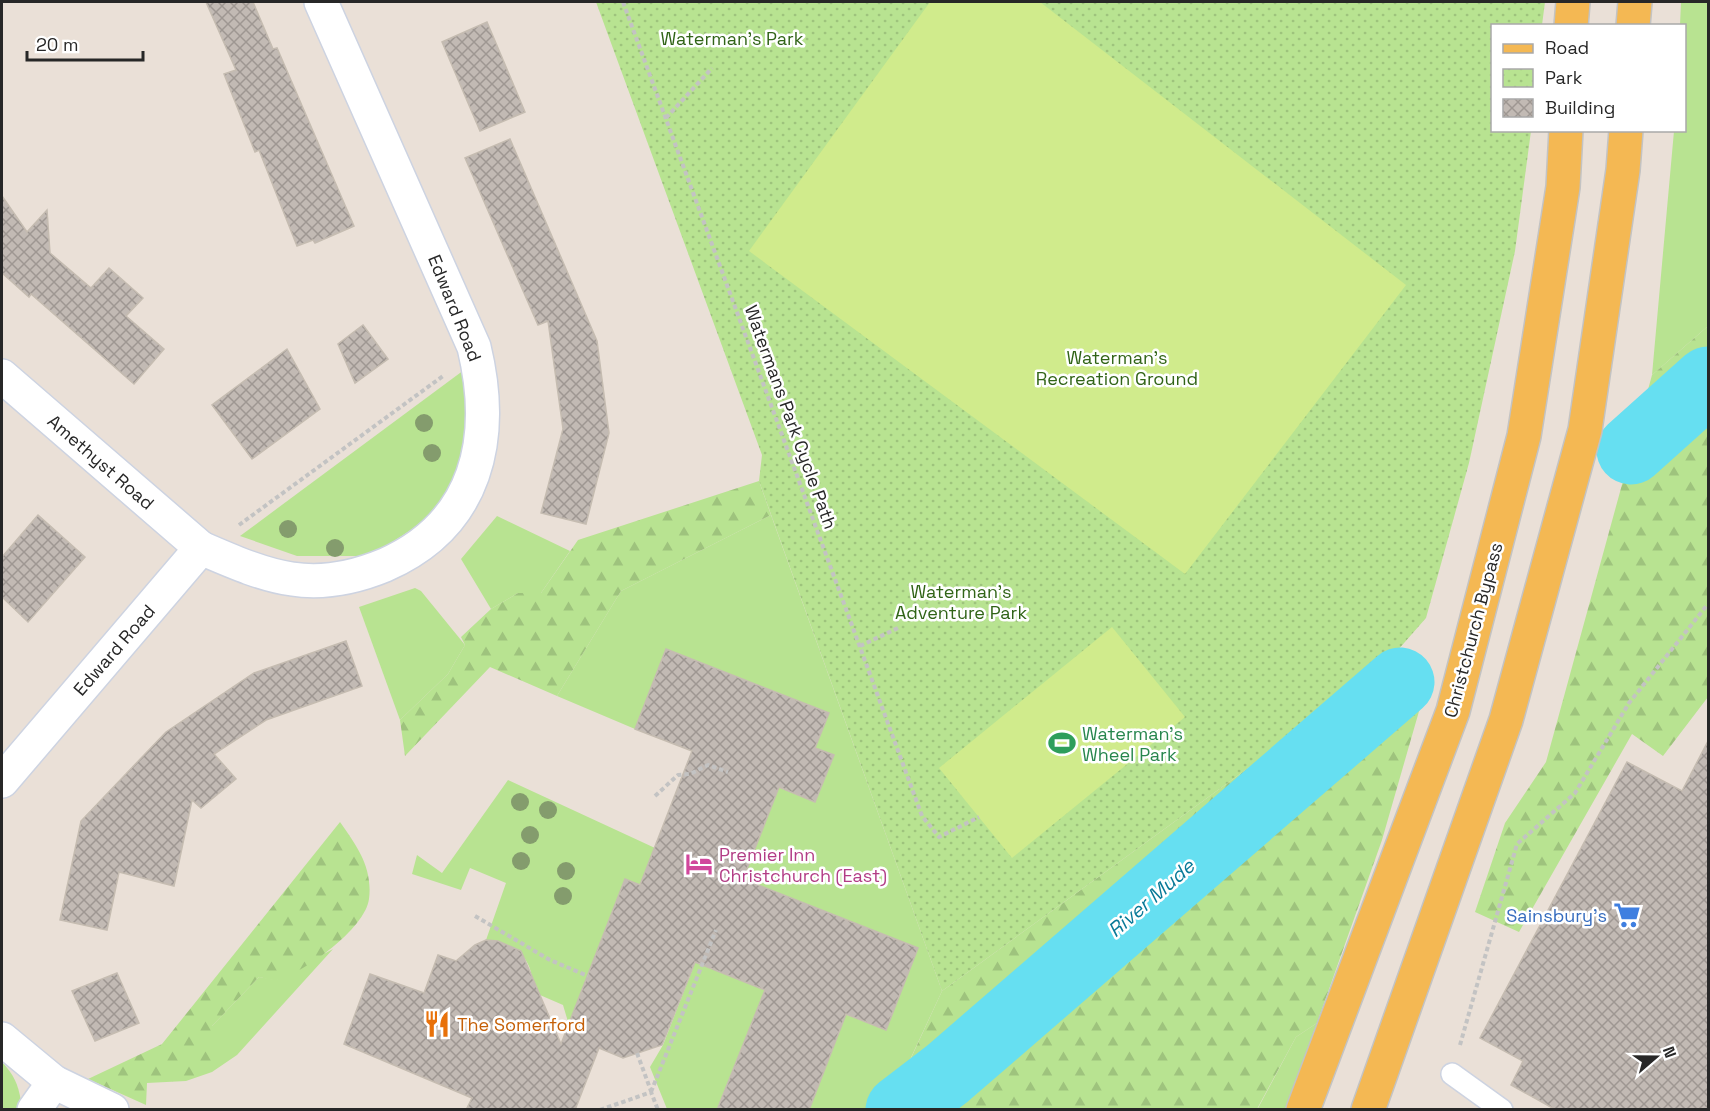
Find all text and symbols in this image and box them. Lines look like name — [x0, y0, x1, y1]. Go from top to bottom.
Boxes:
scale bar — [27, 24, 142, 62]
legend — [1491, 24, 1686, 132]
park label: Waterman’s Park — [660, 27, 804, 50]
text: 20 m — [36, 33, 79, 56]
text: Road — [1545, 36, 1589, 59]
text: Park — [1545, 66, 1583, 89]
text: Building — [1545, 96, 1615, 119]
street label: Edward Road — [423, 251, 487, 365]
street label: Watermans Park Cycle Path — [740, 302, 842, 532]
park label: Waterman’s Recreation Ground — [1036, 346, 1198, 390]
street label: Amethyst Road — [43, 409, 159, 515]
street label: Christchurch Bypass — [1439, 540, 1507, 720]
park label: Waterman’s Adventure Park — [895, 580, 1027, 624]
street label: Edward Road — [68, 600, 160, 700]
place label: Waterman’s Wheel Park — [1082, 722, 1183, 766]
sports icon: Waterman’s Wheel Park — [1047, 728, 1077, 758]
place label: Premier Inn Christchurch (East) — [719, 843, 887, 887]
hotel icon: Premier Inn Christchurch (East) — [684, 849, 714, 879]
water label: River Mude — [1102, 852, 1201, 943]
supermarket icon: Sainsbury's — [1612, 900, 1642, 930]
place label: Sainsbury's — [1506, 904, 1607, 927]
restaurant icon: The Somerford — [422, 1009, 452, 1039]
place label: The Somerford — [457, 1013, 586, 1036]
north arrow — [1626, 1027, 1686, 1087]
text: N — [1658, 1043, 1681, 1061]

